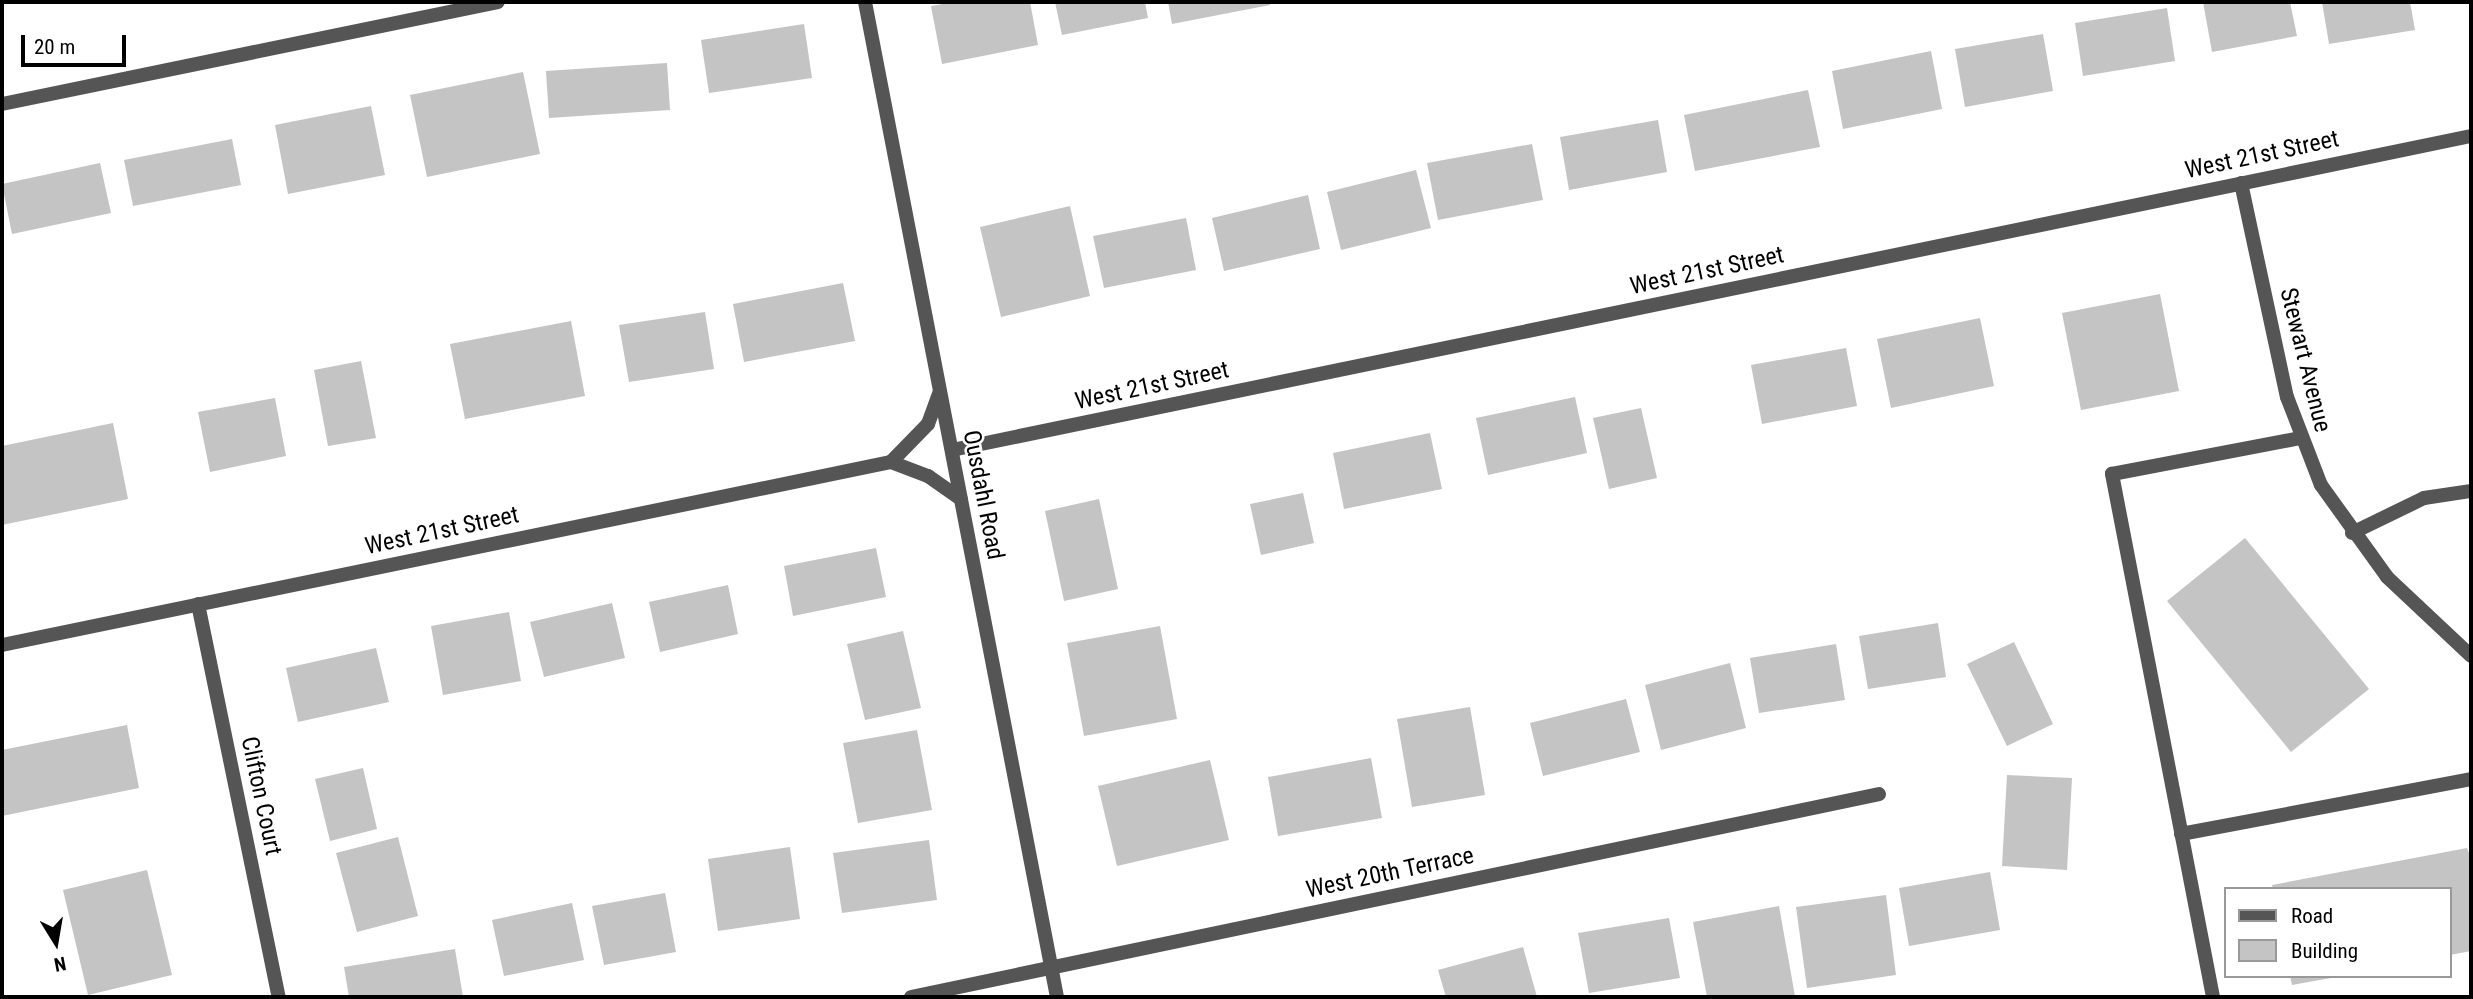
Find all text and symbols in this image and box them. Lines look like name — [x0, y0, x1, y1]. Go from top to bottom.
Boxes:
scale bar — [24, 21, 130, 65]
text: 20 m — [34, 35, 75, 59]
street label: West 21st Street — [2183, 125, 2341, 185]
street label: West 21st Street — [1628, 241, 1786, 301]
street label: Stewart Avenue — [2273, 285, 2337, 435]
street label: West 21st Street — [1073, 356, 1231, 416]
street label: Ousdahl Road — [956, 428, 1010, 562]
street label: West 21st Street — [363, 501, 521, 561]
street label: Clifton Court — [234, 734, 288, 858]
street label: West 20th Terrace — [1303, 841, 1477, 905]
legend — [2224, 887, 2452, 978]
text: Road — [2291, 904, 2333, 928]
north arrow — [21, 908, 91, 978]
text: Building — [2291, 939, 2358, 963]
text: N — [52, 952, 68, 977]

